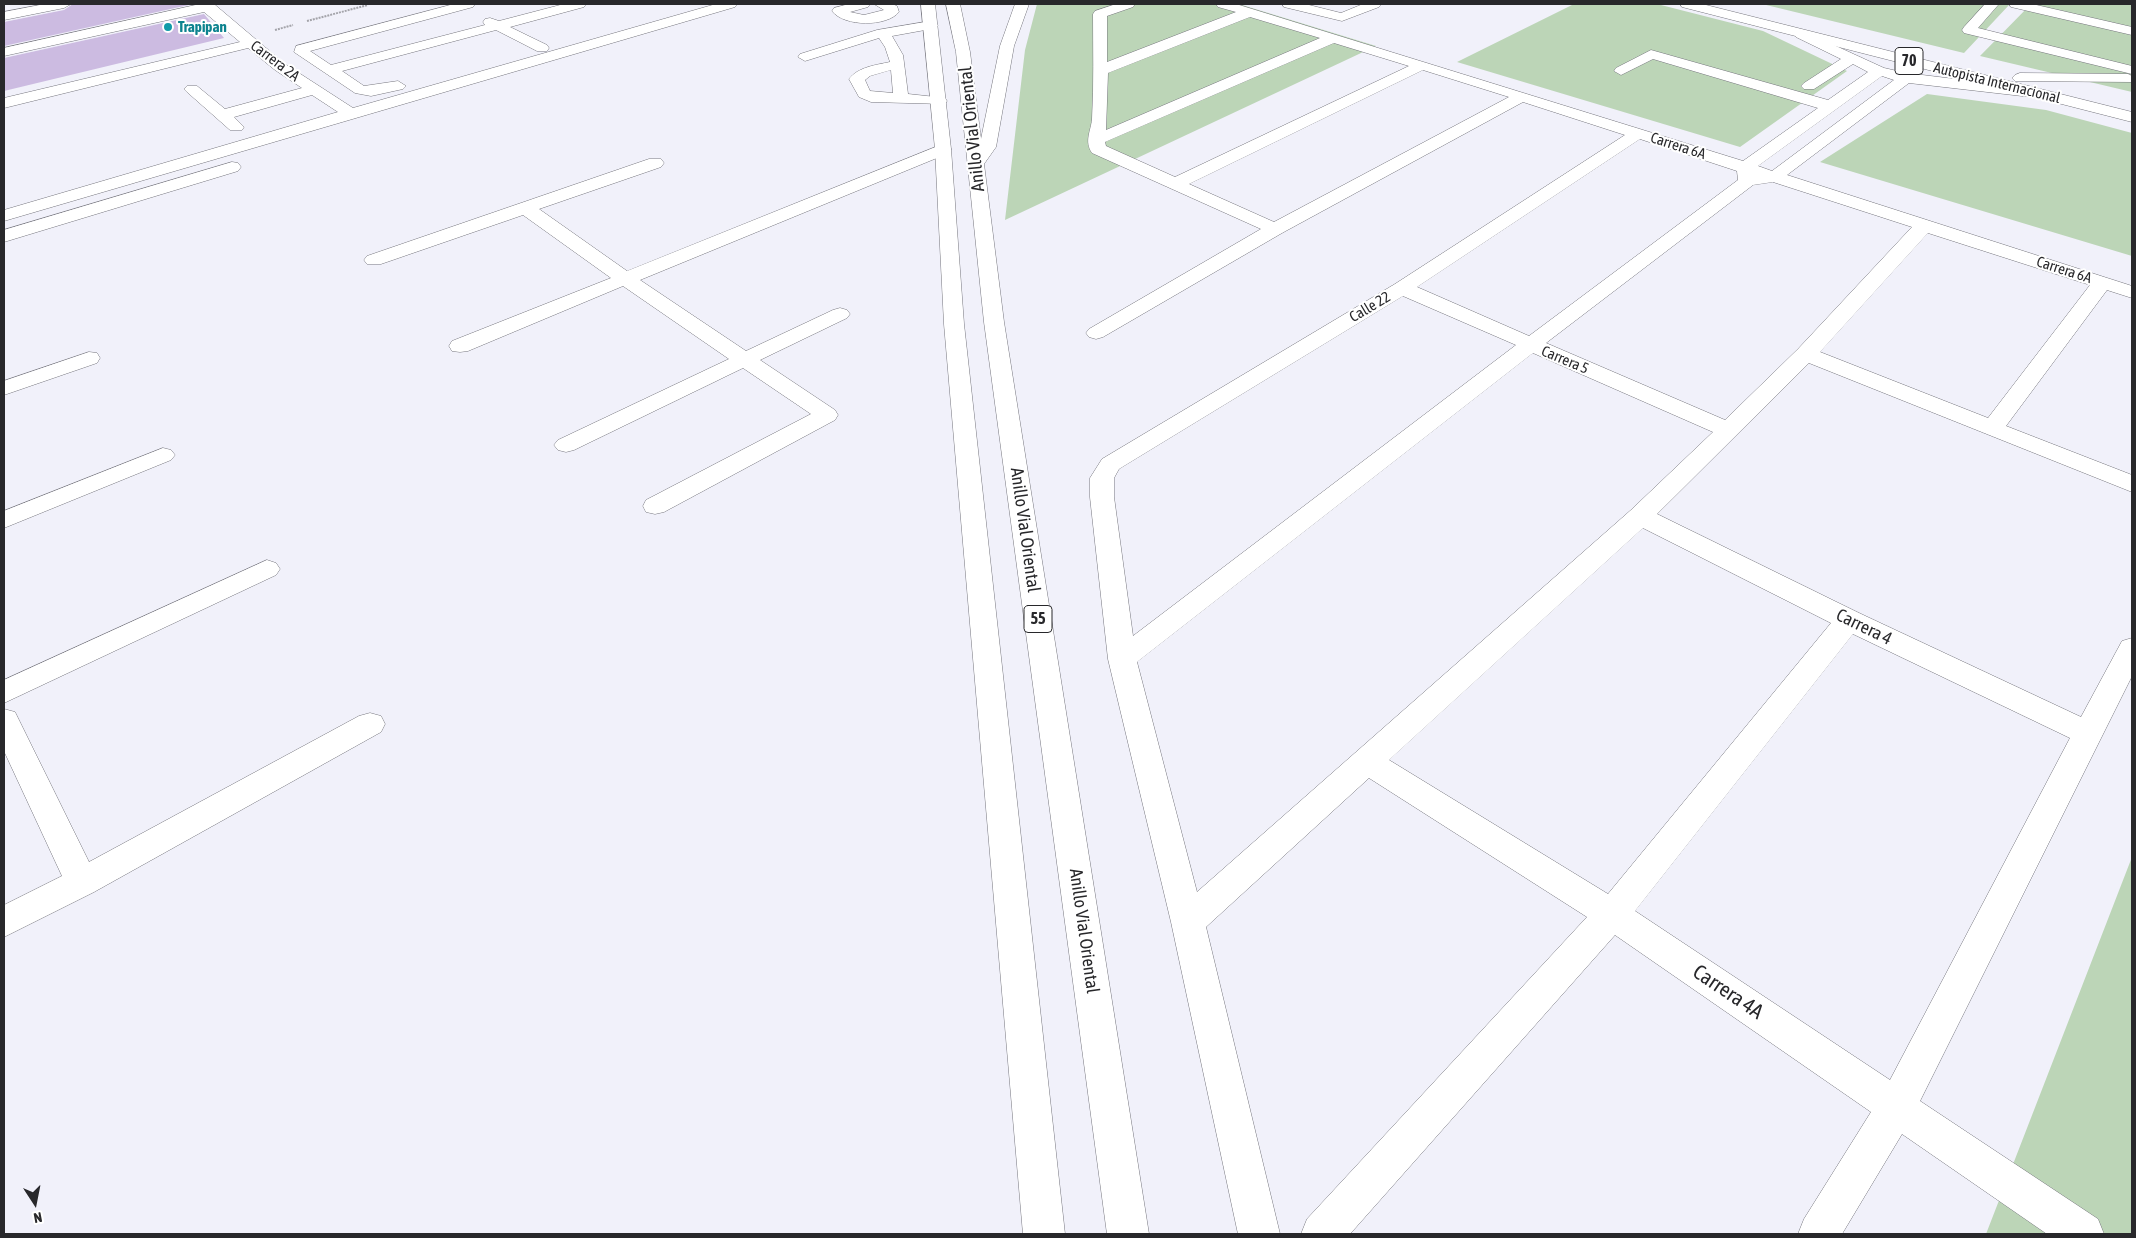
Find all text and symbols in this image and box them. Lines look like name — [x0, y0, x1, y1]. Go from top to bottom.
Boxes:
place label: Trapipan — [178, 18, 227, 36]
marker: Trapipan — [162, 21, 174, 33]
street label: Carrera 2A — [247, 37, 303, 85]
road number: 70 — [1895, 48, 1923, 74]
street label: Autopista Internacional — [1932, 59, 2062, 107]
street label: Anillo Vial Oriental — [955, 65, 989, 193]
street label: Carrera 6A — [1648, 129, 1708, 163]
street label: Carrera 6A — [2034, 253, 2094, 287]
street label: Calle 22 — [1346, 288, 1394, 326]
street label: Carrera 5 — [1539, 342, 1591, 378]
street label: Anillo Vial Oriental — [1006, 466, 1044, 594]
street label: Carrera 4 — [1833, 604, 1895, 650]
road number: 55 — [1024, 606, 1052, 632]
street label: Anillo Vial Oriental — [1065, 867, 1103, 995]
street label: Carrera 4A — [1688, 959, 1768, 1025]
north arrow — [10, 1178, 60, 1228]
text: N — [32, 1209, 43, 1226]

